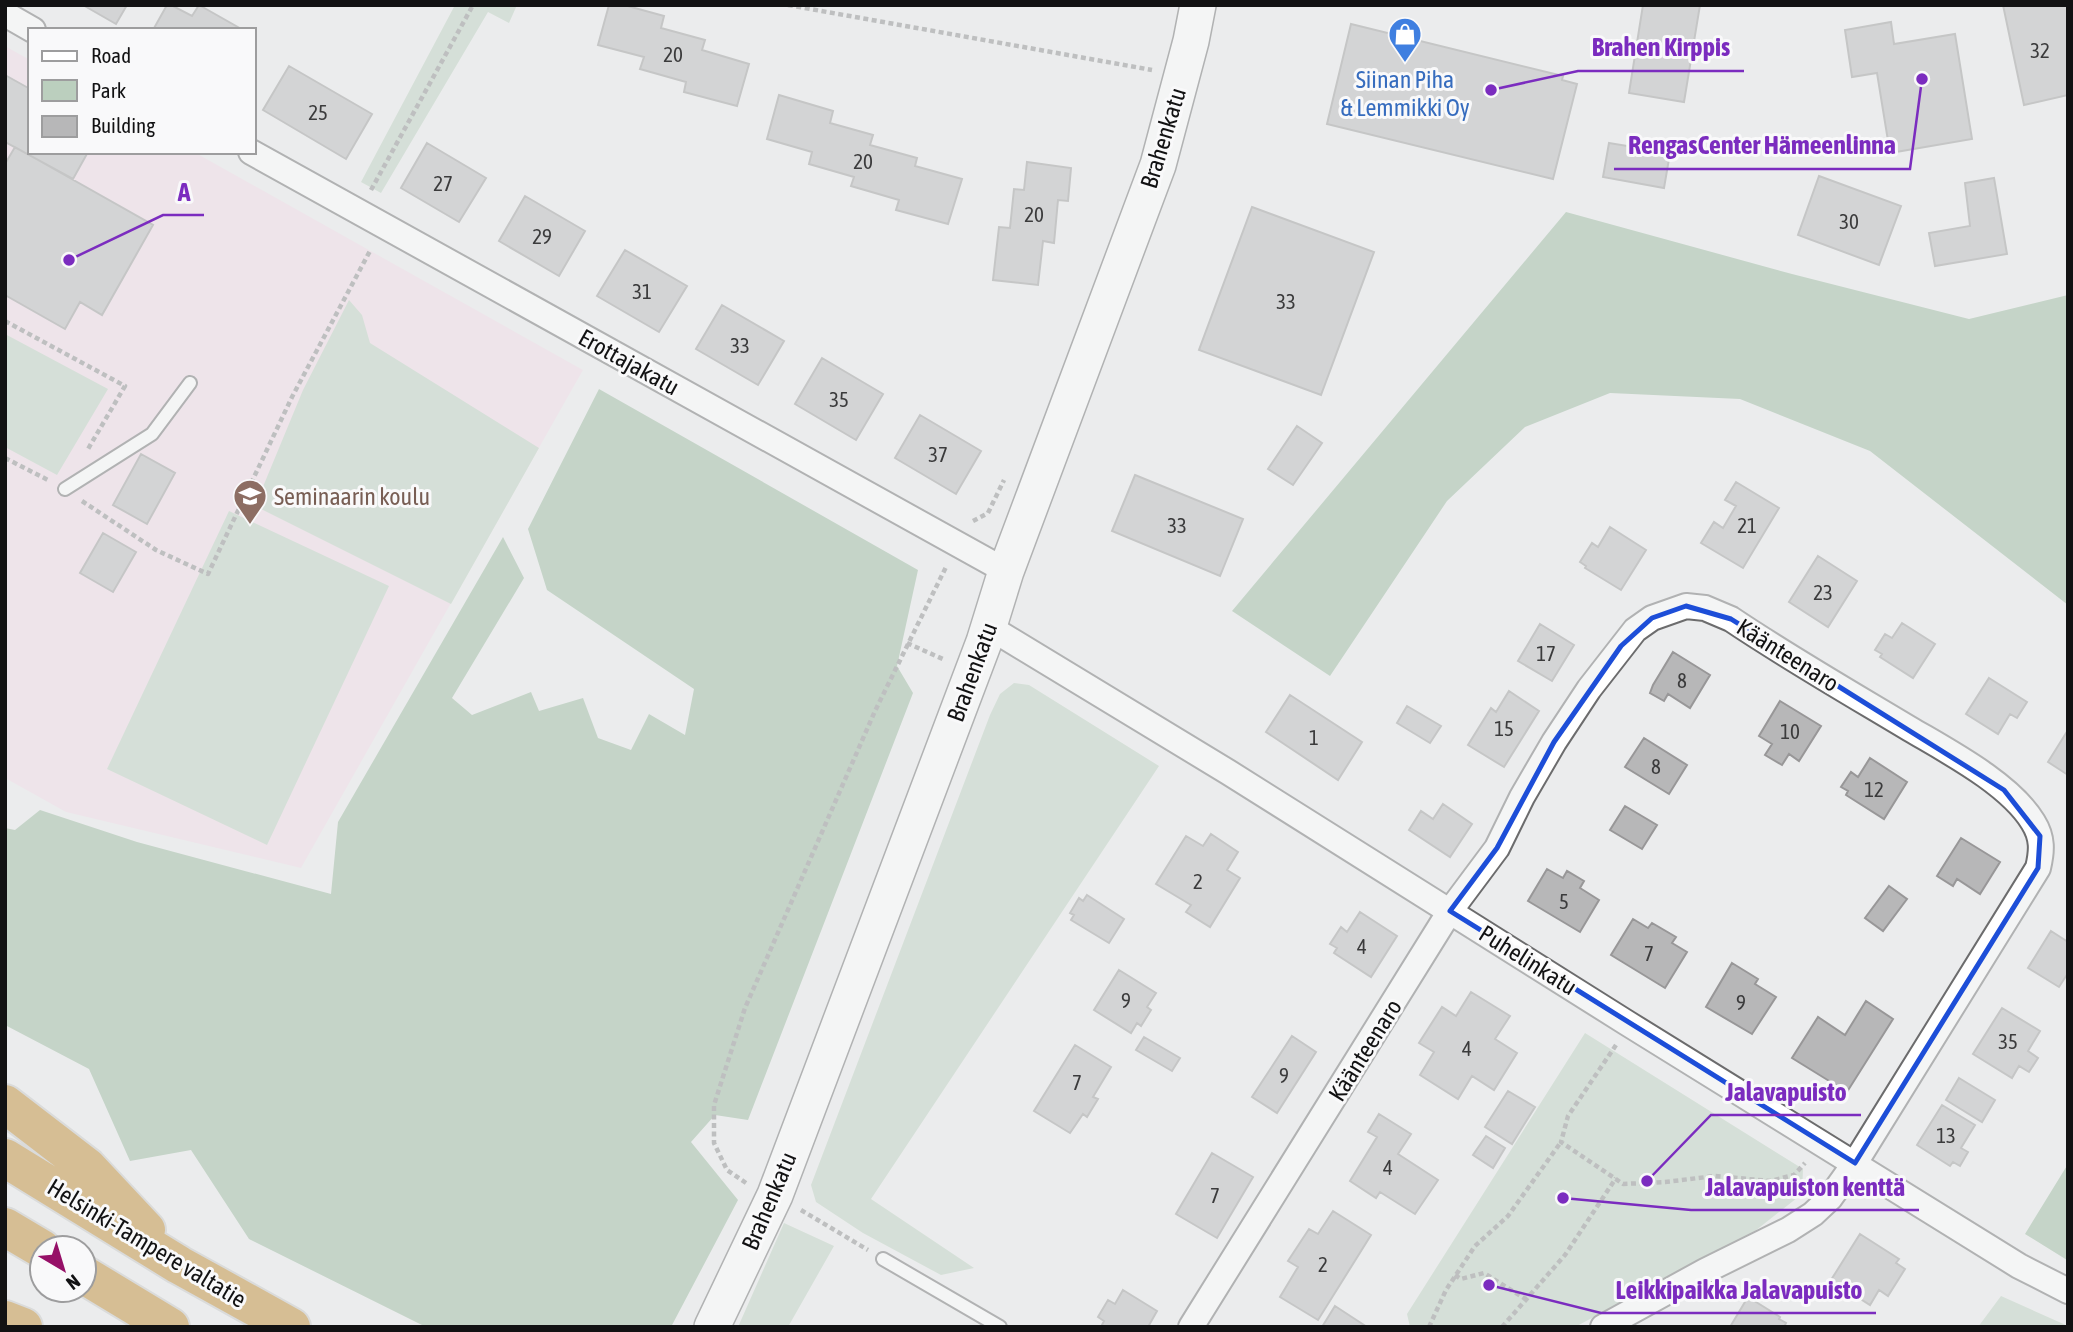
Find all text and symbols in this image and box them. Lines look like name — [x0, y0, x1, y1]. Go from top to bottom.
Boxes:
shop icon: Siinan Piha & Lemmikki Oy — [1386, 15, 1424, 64]
callout: Brahen Kirppis — [1578, 24, 1744, 71]
legend — [28, 28, 256, 154]
text: Brahen Kirppis — [1592, 32, 1730, 62]
house number: 32 — [2030, 38, 2050, 62]
house number: 20 — [663, 42, 683, 66]
text: Road — [91, 43, 131, 67]
place label: Siinan Piha & Lemmikki Oy — [1340, 66, 1470, 121]
text: Park — [91, 78, 126, 102]
street label: Brahenkatu — [1135, 85, 1191, 191]
house number: 25 — [308, 100, 328, 124]
text: Building — [91, 113, 155, 137]
callout: RengasCenter Hämeenlinna — [1614, 122, 1910, 169]
text: RengasCenter Hämeenlinna — [1628, 130, 1896, 160]
house number: 20 — [853, 149, 873, 173]
callout: A — [163, 168, 204, 215]
house number: 27 — [433, 171, 453, 195]
text: A — [177, 177, 191, 207]
house number: 20 — [1024, 202, 1044, 226]
house number: 30 — [1839, 209, 1859, 233]
house number: 29 — [532, 224, 552, 248]
house number: 31 — [632, 279, 652, 303]
house number: 33 — [1276, 289, 1296, 313]
street label: Erottajakatu — [574, 323, 684, 401]
house number: 33 — [730, 333, 750, 357]
house number: 35 — [829, 387, 849, 411]
house number: 37 — [928, 442, 948, 466]
school or university icon: Seminaarin koulu — [231, 477, 269, 526]
place label: Seminaarin koulu — [274, 483, 430, 510]
house number: 33 — [1167, 513, 1187, 537]
house number: 21 — [1737, 513, 1757, 537]
house number: 23 — [1813, 580, 1833, 604]
street label: Käänteenaro — [1732, 613, 1844, 697]
street label: Brahenkatu — [942, 619, 1002, 725]
house number: 17 — [1536, 641, 1556, 665]
house number: 8 — [1677, 668, 1687, 692]
house number: 15 — [1494, 716, 1514, 740]
house number: 10 — [1780, 719, 1800, 743]
house number: 1 — [1309, 725, 1319, 749]
house number: 8 — [1651, 754, 1661, 778]
house number: 12 — [1864, 777, 1884, 801]
house number: 2 — [1193, 869, 1203, 893]
house number: 5 — [1559, 889, 1569, 913]
street label: Puhelinkatu — [1474, 920, 1582, 1000]
house number: 4 — [1357, 934, 1367, 958]
house number: 7 — [1644, 941, 1654, 965]
house number: 9 — [1121, 988, 1131, 1012]
house number: 9 — [1736, 990, 1746, 1014]
street label: Käänteenaro — [1323, 994, 1407, 1106]
house number: 35 — [1998, 1029, 2018, 1053]
house number: 4 — [1462, 1036, 1472, 1060]
house number: 9 — [1279, 1063, 1289, 1087]
callout: Jalavapuisto — [1711, 1068, 1861, 1115]
house number: 7 — [1072, 1070, 1082, 1094]
text: Jalavapuisto — [1724, 1077, 1847, 1107]
house number: 13 — [1936, 1123, 1956, 1147]
street label: Brahenkatu — [736, 1148, 802, 1254]
house number: 4 — [1383, 1155, 1393, 1179]
callout: Jalavapuiston kenttä — [1691, 1163, 1919, 1210]
text: Jalavapuiston kenttä — [1704, 1172, 1905, 1202]
street label: Helsinki-Tampere valtatie — [43, 1173, 251, 1313]
house number: 7 — [1210, 1183, 1220, 1207]
north arrow — [28, 1234, 98, 1304]
house number: 2 — [1318, 1252, 1328, 1276]
callout: Leikkipaikka Jalavapuisto — [1601, 1266, 1876, 1313]
text: N — [62, 1270, 85, 1295]
text: Leikkipaikka Jalavapuisto — [1616, 1275, 1862, 1305]

